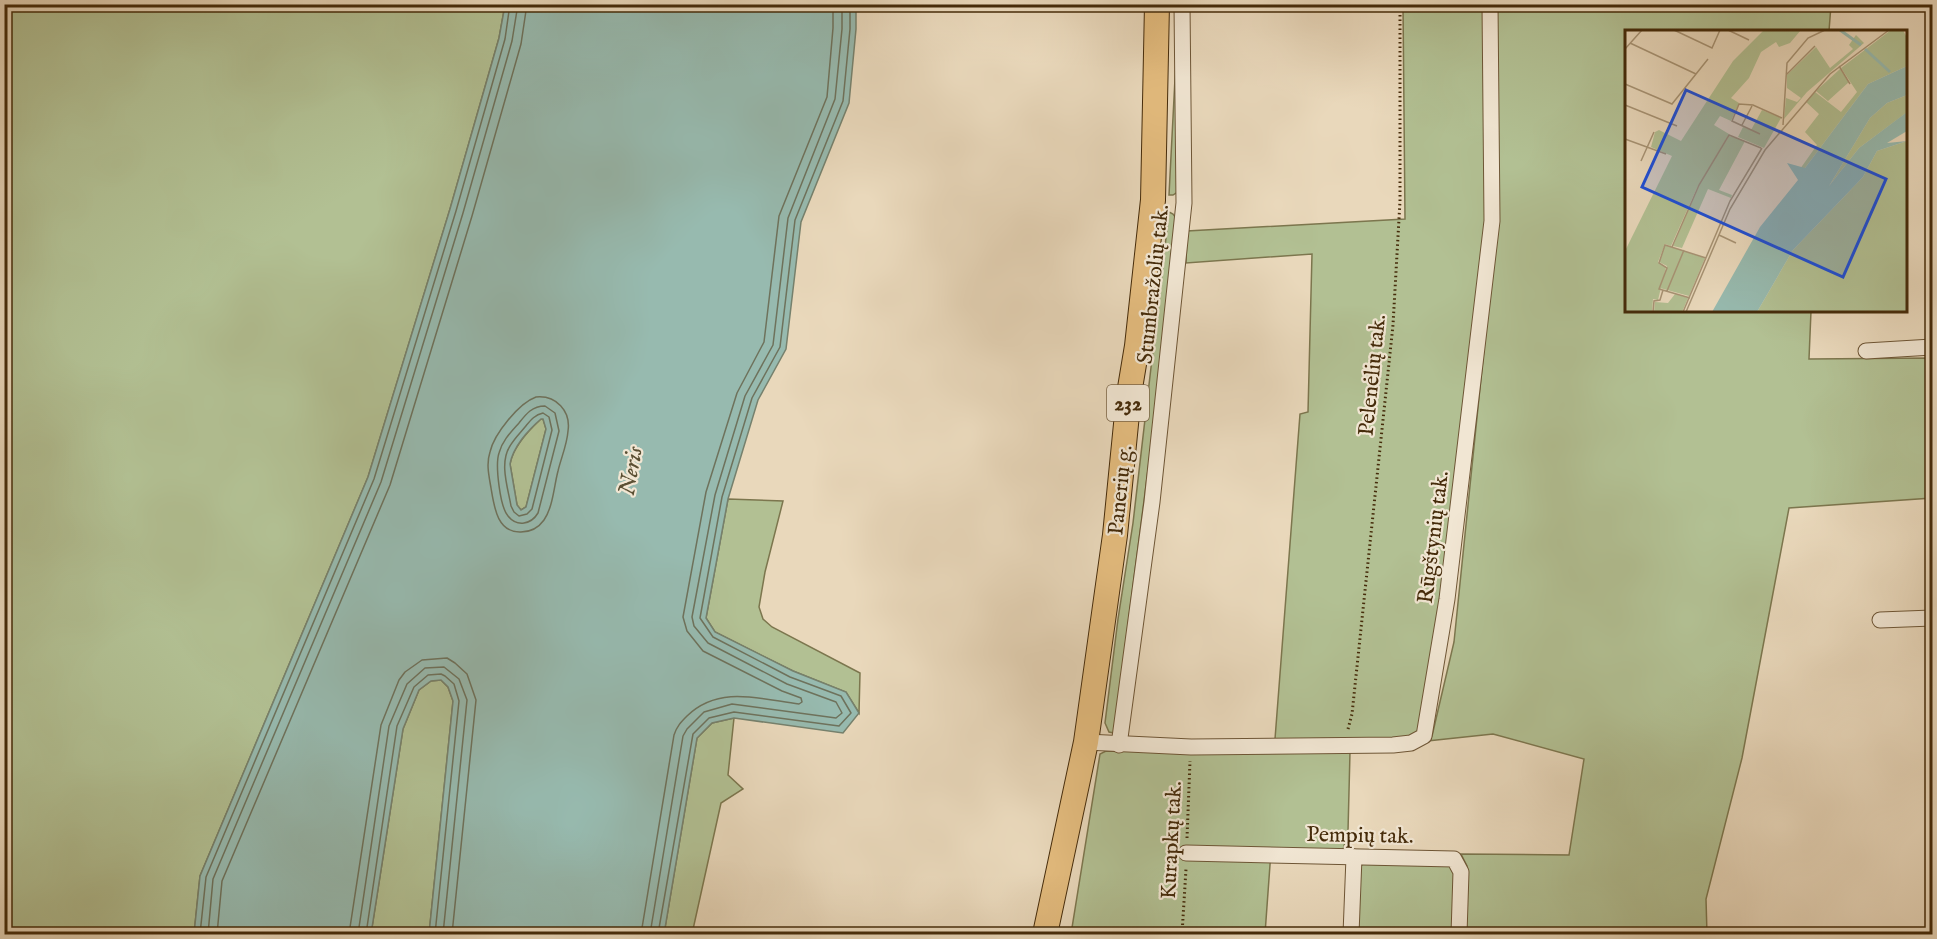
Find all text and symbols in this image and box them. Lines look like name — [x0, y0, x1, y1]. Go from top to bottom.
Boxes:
inset map — [1625, 30, 1907, 312]
street label: Stumbražolių tak. — [1132, 203, 1176, 365]
street label: Pelenėlių tak. — [1353, 313, 1393, 437]
road number: 232 — [1107, 385, 1149, 421]
water label: Neris — [612, 443, 651, 498]
street label: Panerių g. — [1102, 444, 1140, 537]
street label: Rūgštynių tak. — [1412, 469, 1456, 605]
street label: Kurapkų tak. — [1155, 780, 1189, 900]
street label: Pempių tak. — [1306, 821, 1414, 851]

